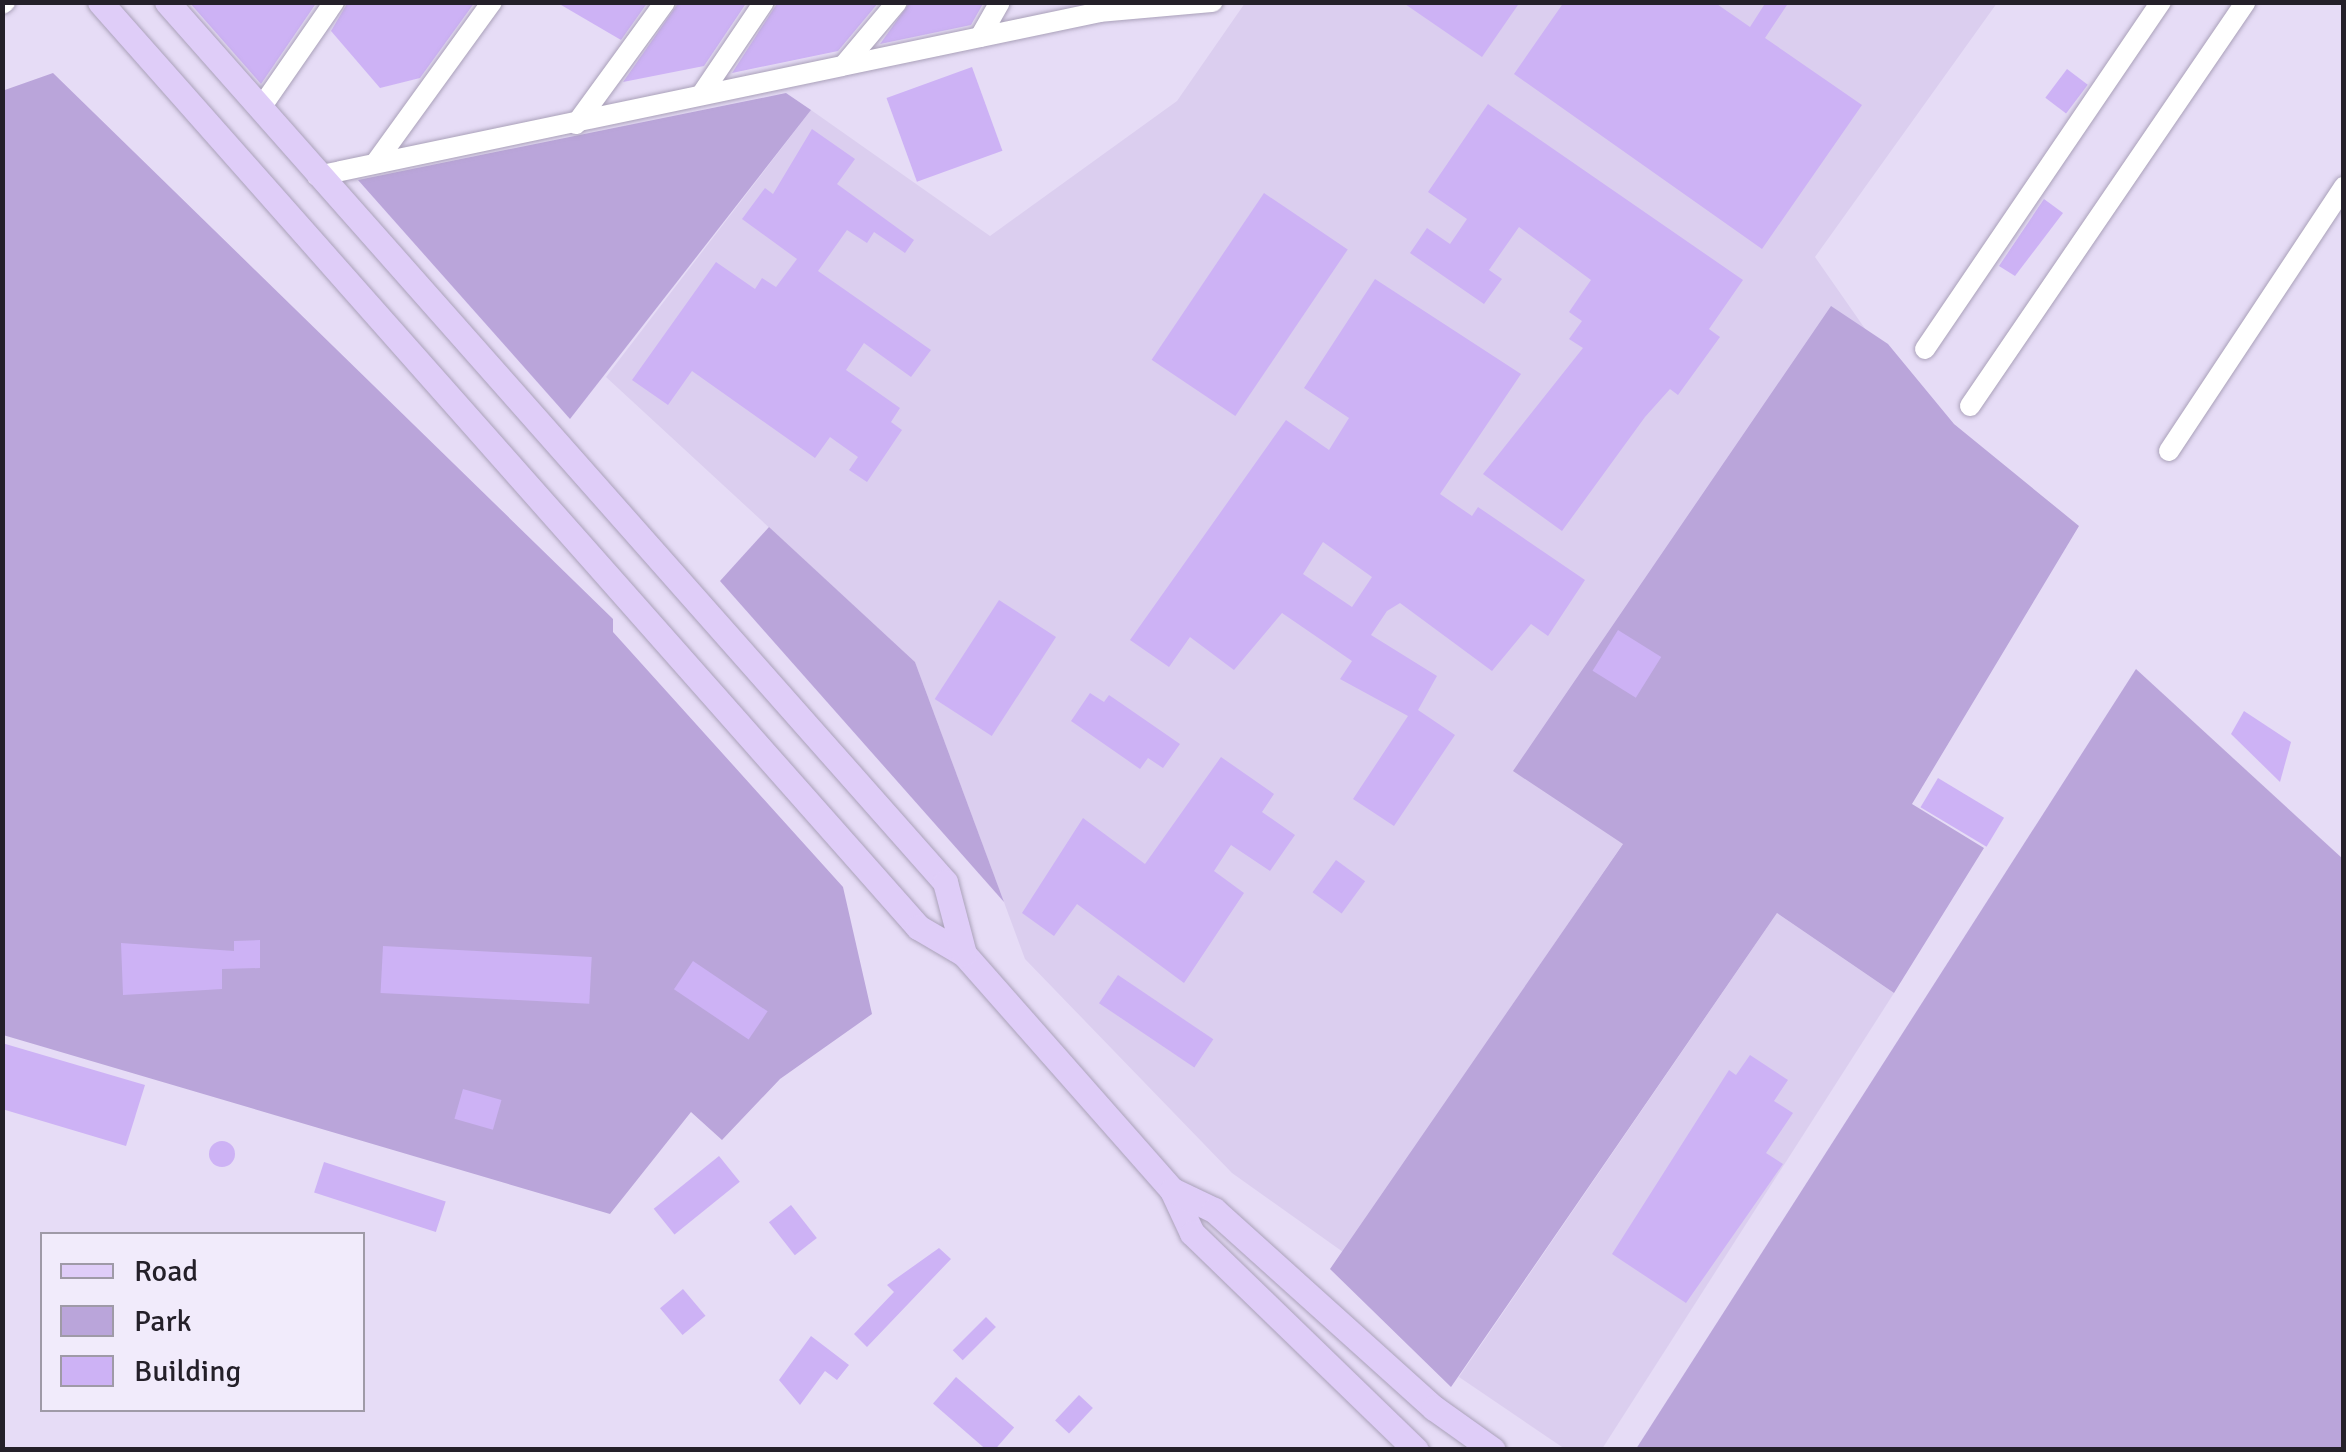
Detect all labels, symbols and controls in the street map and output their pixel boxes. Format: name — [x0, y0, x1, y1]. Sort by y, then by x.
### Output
legend — [40, 1232, 365, 1412]
text: Road — [134, 1253, 198, 1290]
text: Park — [134, 1303, 192, 1340]
text: Building — [134, 1353, 241, 1390]

